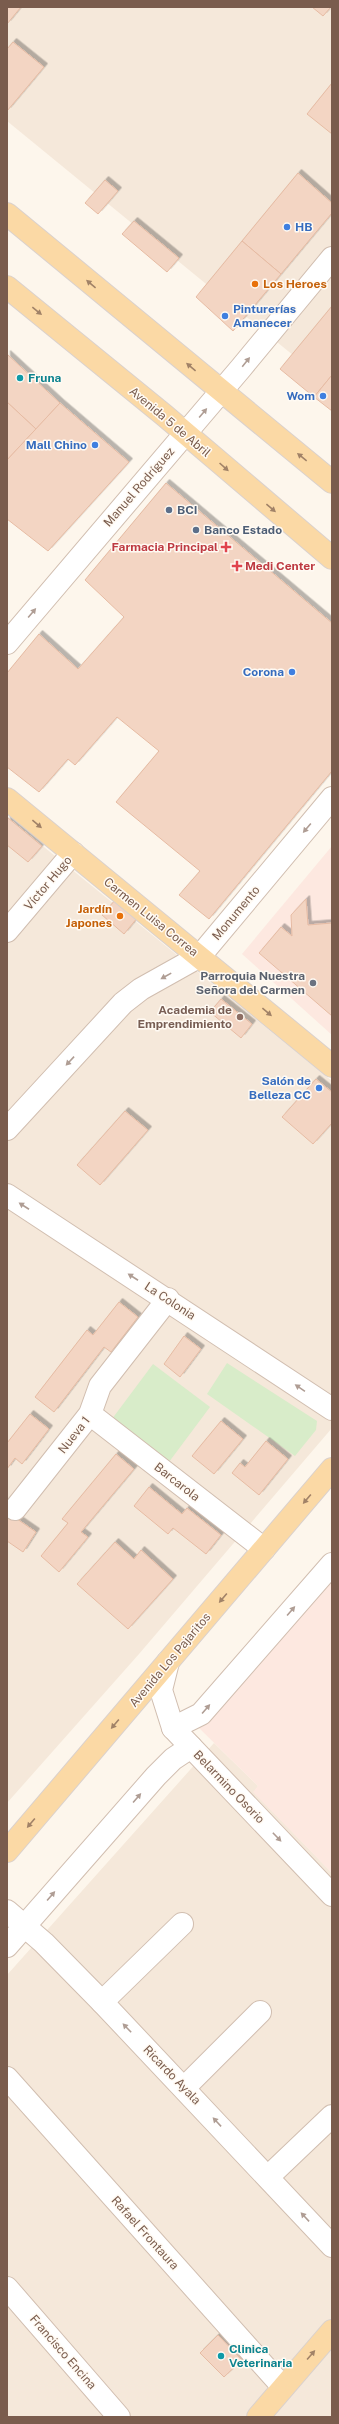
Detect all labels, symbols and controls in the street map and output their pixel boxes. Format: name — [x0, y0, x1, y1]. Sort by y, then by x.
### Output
place label: HB — [295, 220, 312, 234]
marker: HB — [282, 222, 292, 232]
place label: Los Heroes — [263, 277, 327, 291]
one-way arrow — [86, 279, 97, 288]
marker: Los Heroes — [250, 279, 260, 289]
place label: Pinturerías Amanecer — [233, 302, 296, 330]
one-way arrow — [32, 307, 43, 316]
marker: Pinturerías Amanecer — [220, 311, 230, 321]
one-way arrow — [242, 356, 251, 367]
one-way arrow — [186, 362, 197, 371]
place label: Fruna — [28, 371, 62, 385]
marker: Fruna — [15, 373, 25, 383]
street label: Avenida 5 de Abril — [127, 384, 214, 460]
place label: Wom — [286, 389, 315, 403]
marker: Wom — [318, 391, 328, 401]
one-way arrow — [199, 407, 208, 418]
place label: Mall Chino — [26, 438, 87, 452]
marker: Mall Chino — [90, 440, 100, 450]
street label: Manuel Rodríguez — [101, 444, 177, 530]
one-way arrow — [296, 453, 307, 462]
one-way arrow — [219, 463, 229, 472]
place label: BCI — [177, 503, 198, 517]
one-way arrow — [266, 503, 277, 512]
marker: BCI — [164, 505, 174, 515]
place label: Banco Estado — [204, 523, 282, 537]
marker: Banco Estado — [191, 525, 201, 535]
place label: Farmacia Principal — [111, 540, 218, 554]
marker: Farmacia Principal — [221, 542, 231, 552]
place label: Medi Center — [245, 559, 315, 573]
marker: Medi Center — [232, 561, 242, 571]
one-way arrow — [28, 607, 37, 618]
place label: Corona — [243, 665, 284, 679]
marker: Corona — [287, 667, 297, 677]
one-way arrow — [32, 819, 42, 828]
one-way arrow — [302, 823, 311, 834]
street label: Víctor Hugo — [21, 853, 75, 913]
street label: Carmen Luisa Correa — [101, 875, 201, 959]
street label: Monumento — [209, 883, 263, 943]
place label: Jardín Japones — [66, 902, 112, 930]
marker: Jardín Japones — [115, 911, 125, 921]
place label: Parroquia Nuestra Señora del Carmen — [196, 969, 305, 997]
one-way arrow — [160, 972, 172, 979]
marker: Parroquia Nuestra Señora del Carmen — [308, 978, 318, 988]
place label: Academia de Emprendimiento — [137, 1003, 232, 1031]
one-way arrow — [262, 1008, 273, 1017]
marker: Academia de Emprendimiento — [235, 1012, 245, 1022]
one-way arrow — [65, 1056, 74, 1066]
place label: Salón de Belleza CC — [249, 1074, 311, 1102]
marker: Salón de Belleza CC — [314, 1083, 324, 1093]
one-way arrow — [19, 1202, 29, 1210]
one-way arrow — [128, 1273, 138, 1281]
street label: La Colonia — [142, 1279, 198, 1323]
one-way arrow — [294, 1384, 305, 1391]
street label: Nueva 1 — [55, 1414, 93, 1456]
street label: Barcarola — [151, 1460, 203, 1504]
one-way arrow — [302, 1493, 311, 1504]
one-way arrow — [218, 1592, 227, 1603]
one-way arrow — [287, 1605, 296, 1616]
street label: Avenida Los Pajaritos — [127, 1610, 213, 1710]
one-way arrow — [201, 1704, 210, 1713]
one-way arrow — [111, 1719, 120, 1729]
street label: Belarmino Osorio — [191, 1748, 267, 1826]
one-way arrow — [132, 1793, 141, 1803]
one-way arrow — [27, 1818, 36, 1828]
one-way arrow — [272, 1832, 282, 1842]
one-way arrow — [46, 1890, 55, 1901]
one-way arrow — [122, 2023, 132, 2033]
street label: Ricardo Ayala — [140, 2043, 204, 2107]
one-way arrow — [212, 2117, 221, 2127]
street label: Rafael Frontaura — [108, 2193, 182, 2273]
one-way arrow — [301, 2212, 310, 2222]
street label: Francisco Encina — [27, 2312, 99, 2392]
place label: Clinica Veterinaria — [229, 2342, 292, 2370]
one-way arrow — [306, 2350, 315, 2361]
marker: Clinica Veterinaria — [216, 2351, 226, 2361]

